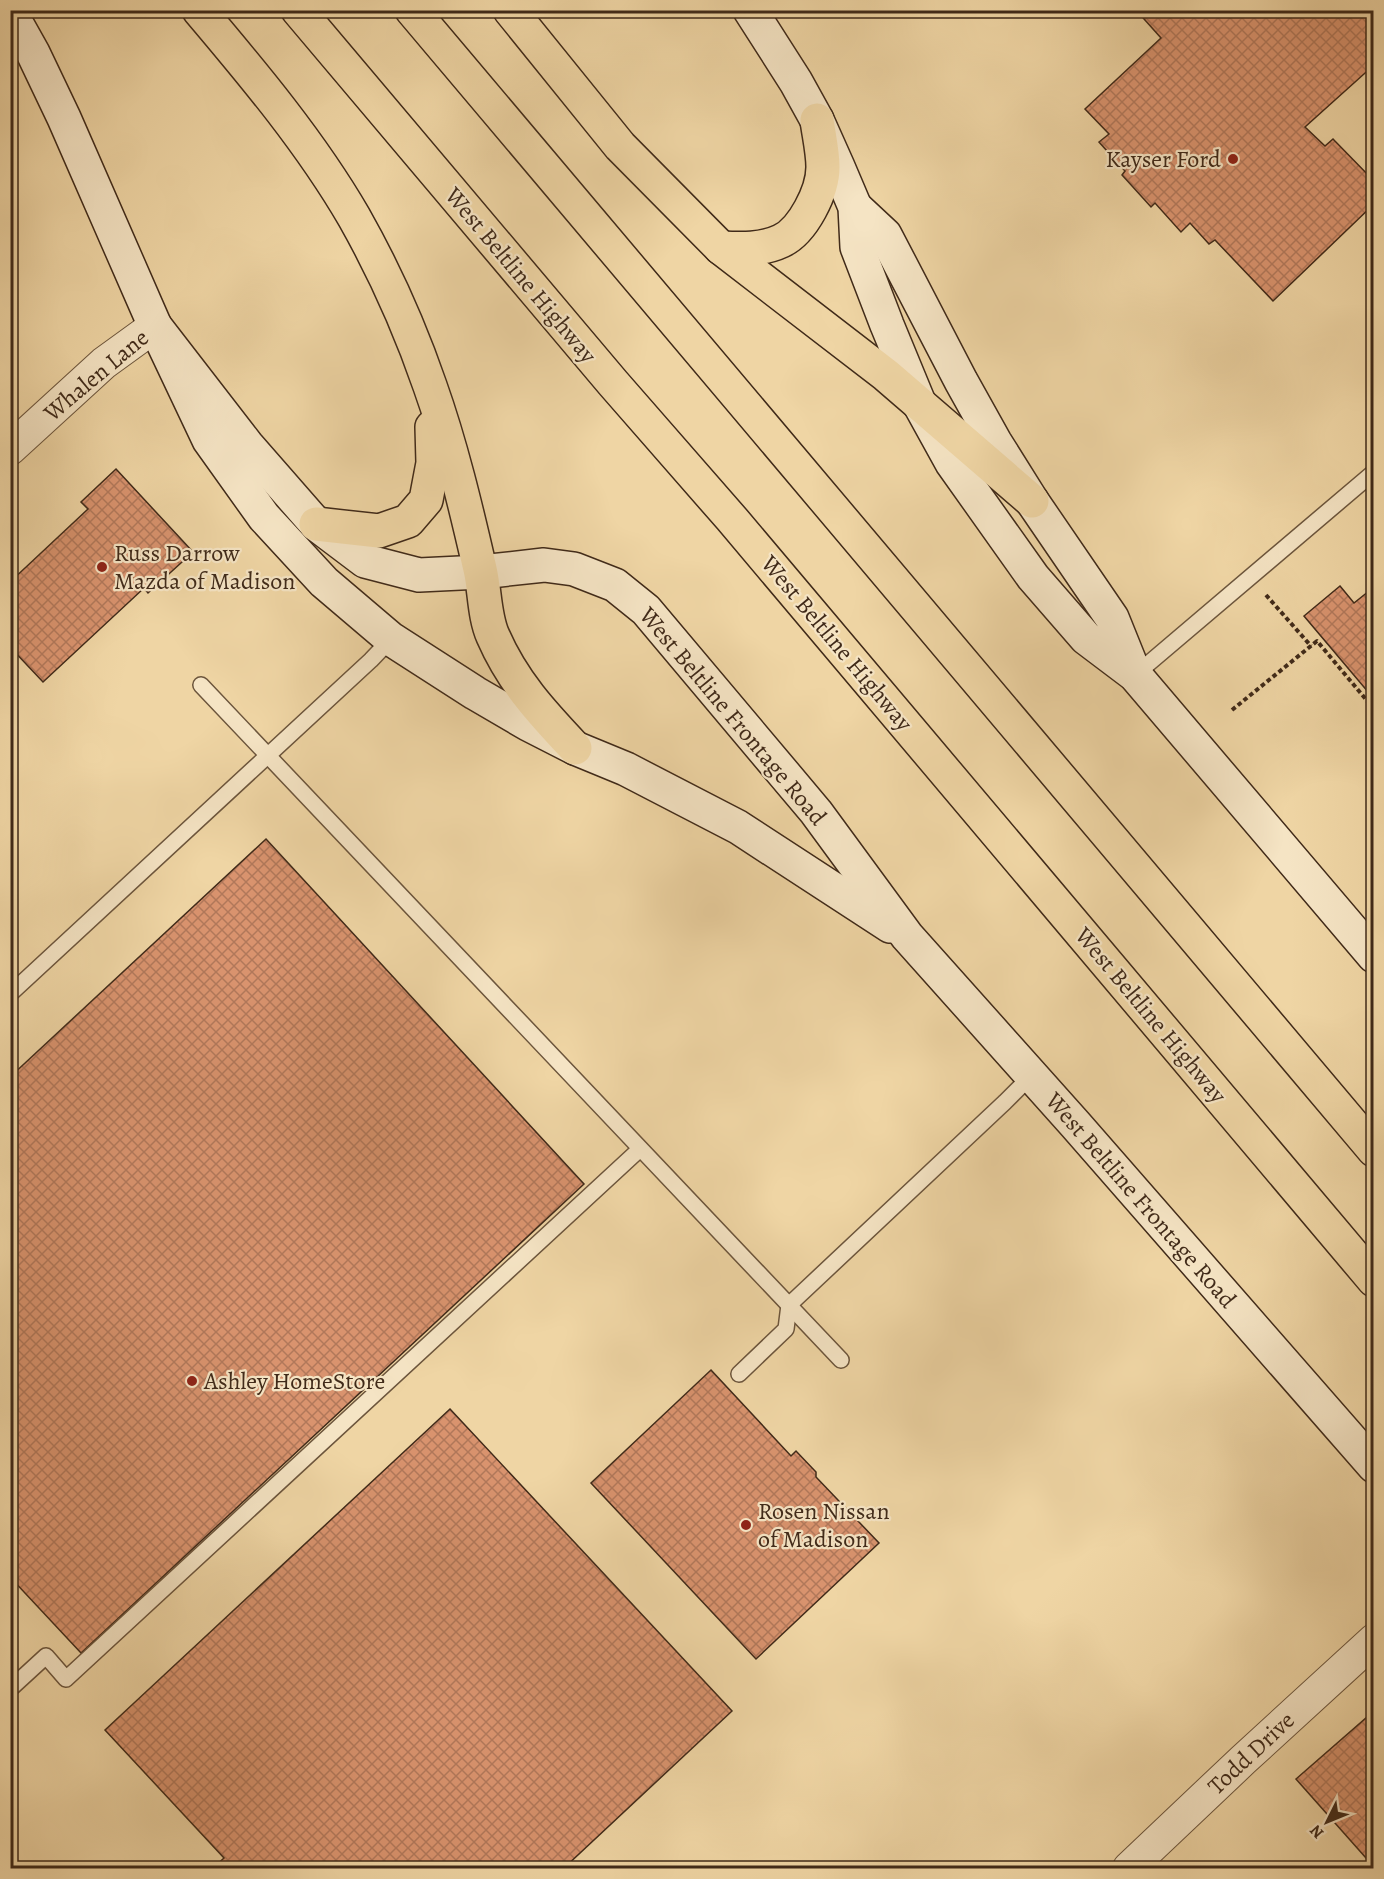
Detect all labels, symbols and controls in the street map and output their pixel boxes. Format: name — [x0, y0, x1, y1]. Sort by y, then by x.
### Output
place label: Kayser Ford — [1105, 143, 1221, 175]
marker: Kayser Ford — [1226, 152, 1240, 166]
street label: West Beltline Highway — [437, 179, 604, 370]
street label: Whalen Lane — [36, 322, 155, 429]
place label: Russ Darrow Mazda of Madison — [114, 537, 295, 597]
street label: West Beltline Highway — [753, 547, 920, 738]
marker: Russ Darrow Mazda of Madison — [95, 560, 109, 574]
street label: West Beltline Frontage Road — [631, 599, 834, 832]
street label: West Beltline Highway — [1067, 919, 1234, 1110]
street label: West Beltline Frontage Road — [1038, 1085, 1244, 1315]
place label: Ashley HomeStore — [203, 1365, 385, 1397]
marker: Ashley HomeStore — [185, 1374, 199, 1388]
place label: Rosen Nissan of Madison — [758, 1495, 890, 1555]
marker: Rosen Nissan of Madison — [739, 1518, 753, 1532]
street label: Todd Drive — [1201, 1704, 1301, 1802]
north arrow — [1297, 1792, 1357, 1852]
text: N — [1305, 1820, 1329, 1843]

